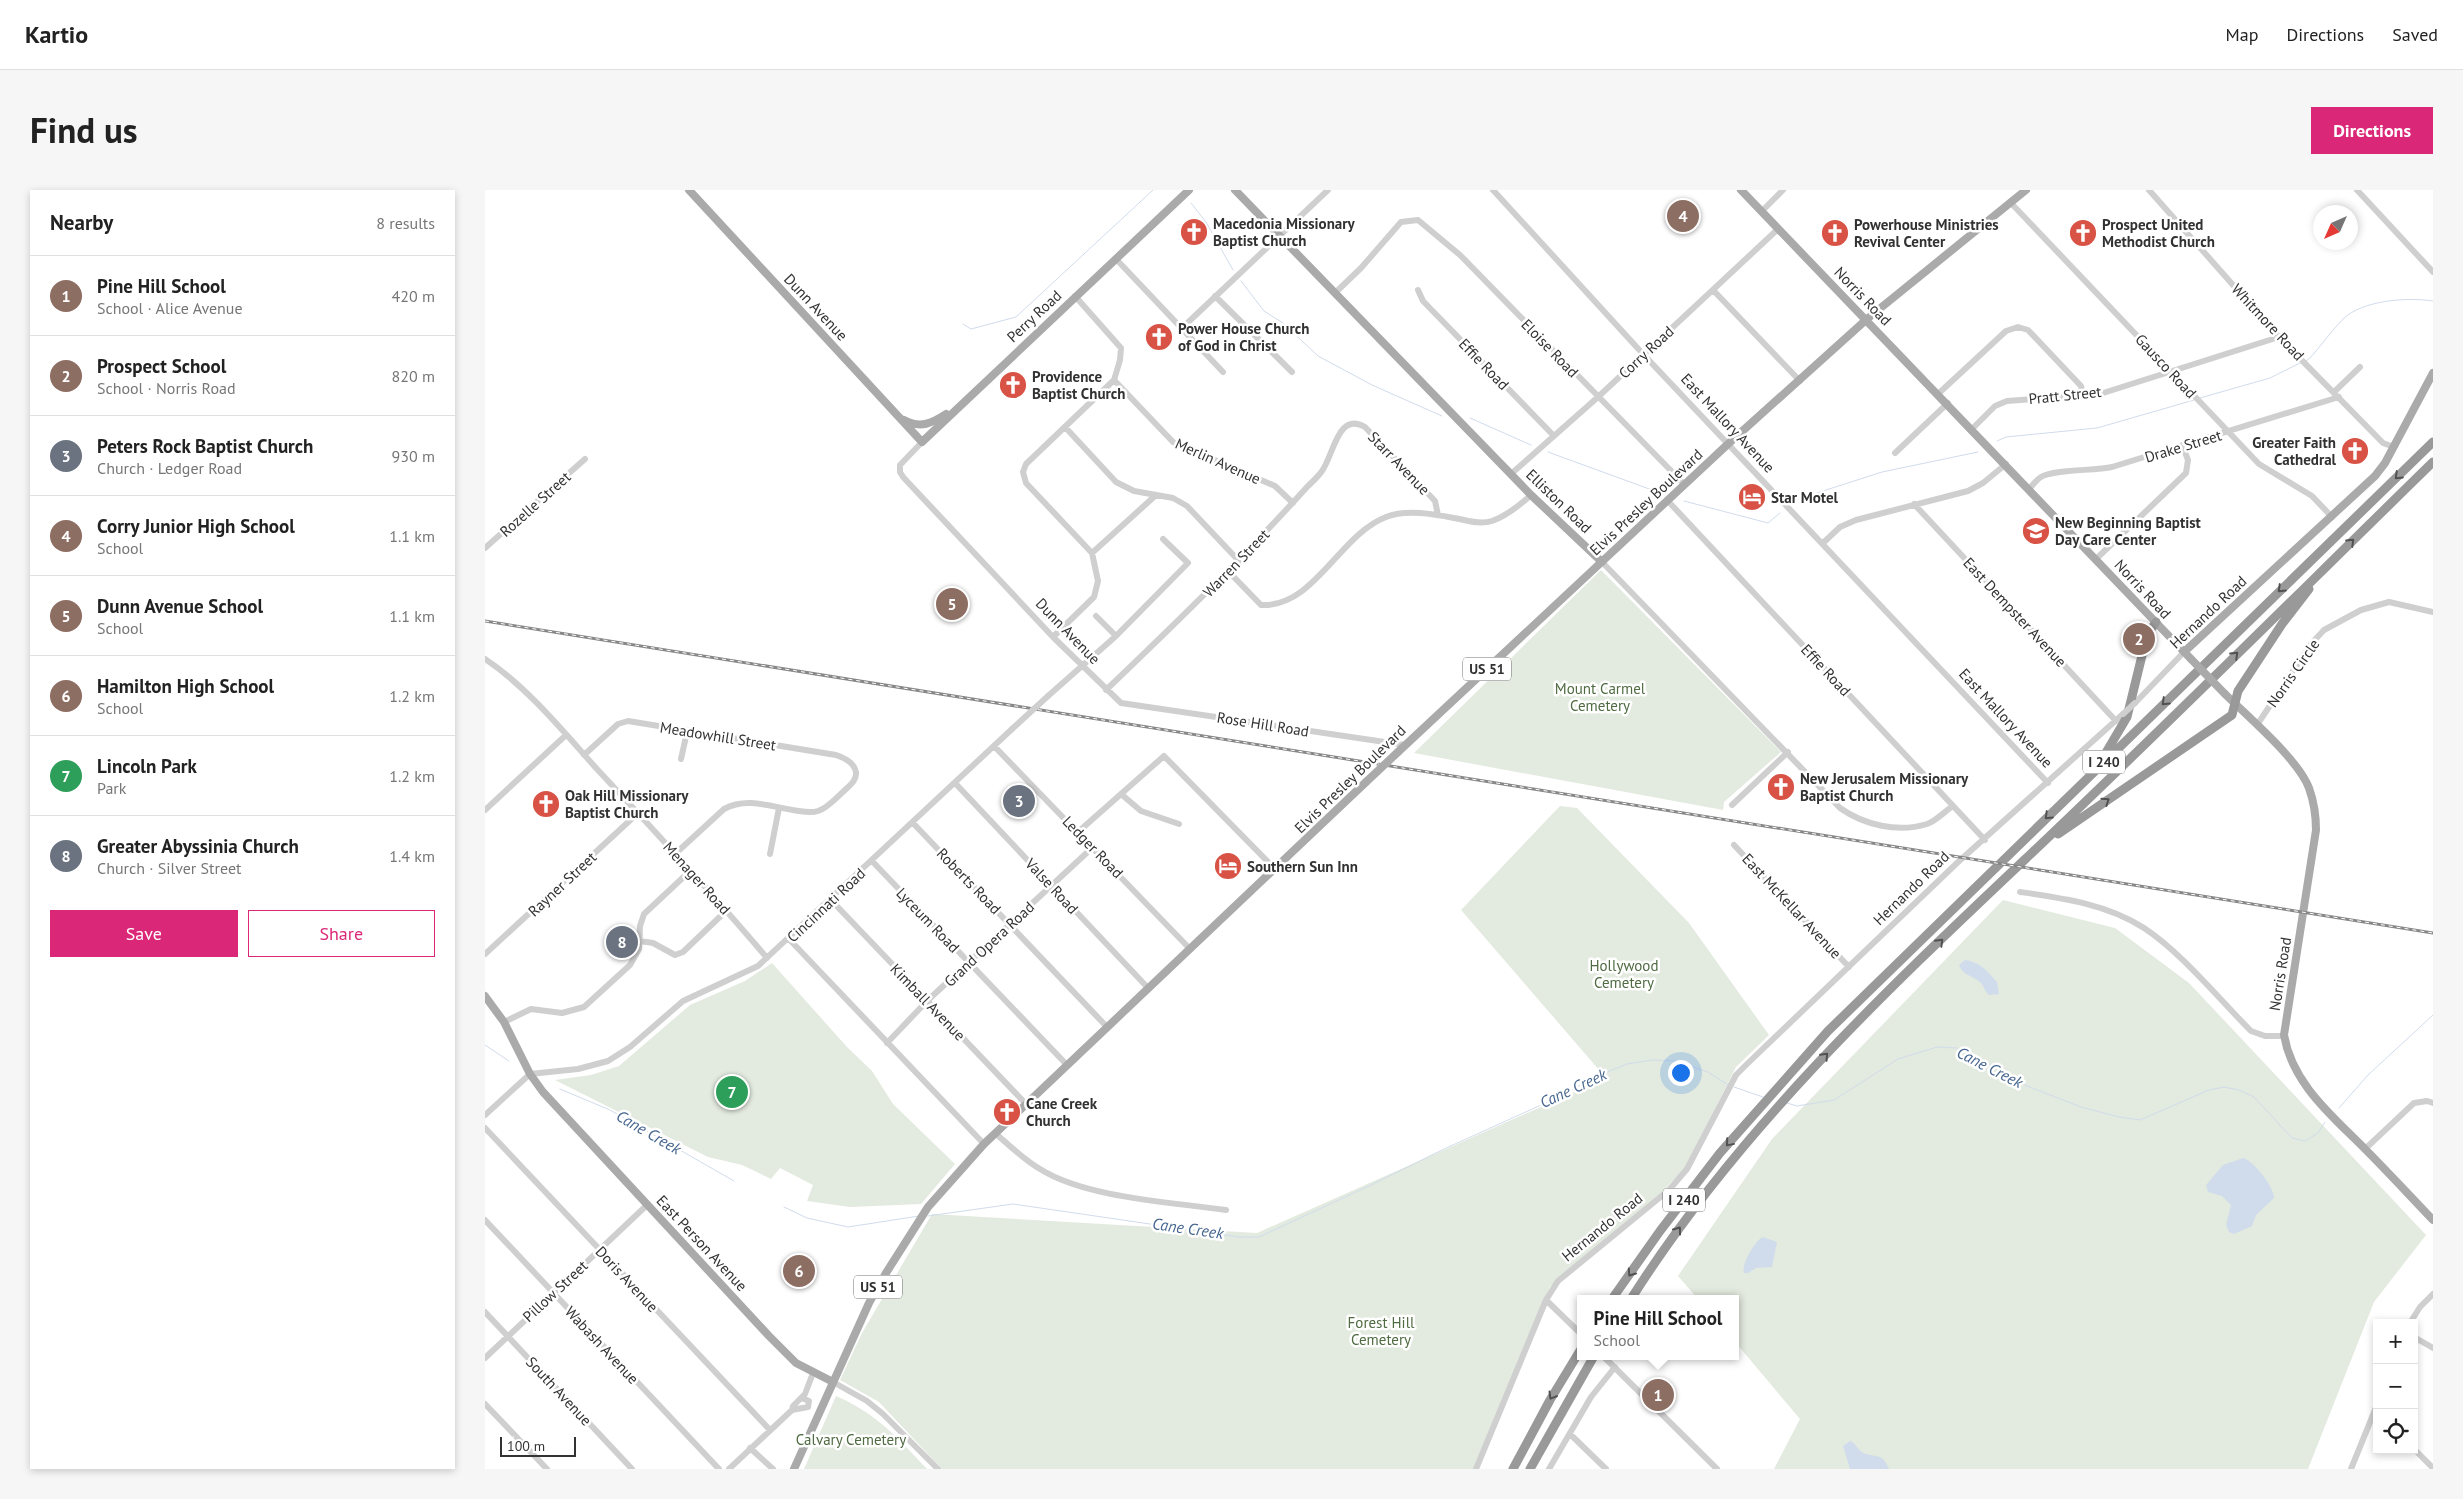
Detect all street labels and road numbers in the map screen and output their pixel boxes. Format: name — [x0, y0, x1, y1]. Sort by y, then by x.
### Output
street label: Norris Road — [1830, 263, 1896, 329]
street label: Dunn Avenue — [780, 270, 852, 344]
street label: Whitmore Road — [2227, 280, 2309, 364]
street label: Perry Road — [1003, 286, 1065, 346]
street label: Eloise Road — [1517, 315, 1583, 381]
street label: Corry Road — [1614, 322, 1678, 382]
street label: Gausco Road — [2131, 330, 2201, 402]
street label: Effie Road — [1455, 334, 1513, 394]
street label: East Mallory Avenue — [1677, 369, 1779, 477]
street label: Pratt Street — [2028, 382, 2102, 408]
street label: Drake Street — [2142, 425, 2224, 467]
street label: Starr Avenue — [1364, 427, 1434, 499]
street label: Merlin Avenue — [1172, 434, 1264, 488]
street label: Elvis Presley Boulevard — [1586, 445, 1706, 559]
street label: Elliston Road — [1522, 465, 1596, 537]
street label: Rozelle Street — [496, 467, 574, 541]
street label: Warren Street — [1199, 525, 1273, 601]
street label: East Dempster Avenue — [1959, 553, 2071, 671]
street label: Norris Road — [2111, 555, 2175, 623]
street label: Hernando Road — [2165, 571, 2251, 653]
street label: Dunn Avenue — [1032, 594, 1104, 668]
street label: Norris Circle — [2263, 635, 2323, 711]
street label: Effie Road — [1797, 640, 1855, 700]
road number: US 51 — [1463, 658, 1511, 680]
street label: East Mallory Avenue — [1955, 664, 2057, 772]
street label: Rose Hill Road — [1216, 707, 1310, 741]
street label: Meadowhill Street — [659, 717, 777, 755]
street label: Elvis Presley Boulevard — [1290, 721, 1410, 837]
road number: I 240 — [2083, 750, 2125, 774]
street label: Ledger Road — [1059, 812, 1127, 882]
street label: Menager Road — [659, 838, 735, 918]
street label: Roberts Road — [933, 844, 1005, 918]
street label: Hernando Road — [1869, 847, 1953, 929]
street label: Rayner Street — [524, 848, 600, 920]
street label: East McKellar Avenue — [1738, 849, 1846, 963]
street label: Valse Road — [1021, 853, 1083, 918]
street label: Cincinnati Road — [783, 864, 869, 946]
street label: Lyceum Road — [892, 883, 964, 957]
street label: Grand Opera Road — [940, 897, 1038, 991]
street label: Norris Road — [2265, 936, 2295, 1012]
street label: Kimball Avenue — [886, 959, 970, 1045]
road number: I 240 — [1663, 1188, 1705, 1212]
street label: Hernando Road — [1558, 1189, 1646, 1265]
street label: East Person Avenue — [653, 1191, 751, 1295]
street label: Doris Avenue — [592, 1242, 662, 1316]
street label: Pillow Street — [519, 1256, 591, 1326]
road number: US 51 — [854, 1276, 902, 1298]
street label: Wabash Avenue — [561, 1302, 643, 1388]
street label: South Avenue — [522, 1352, 596, 1430]

